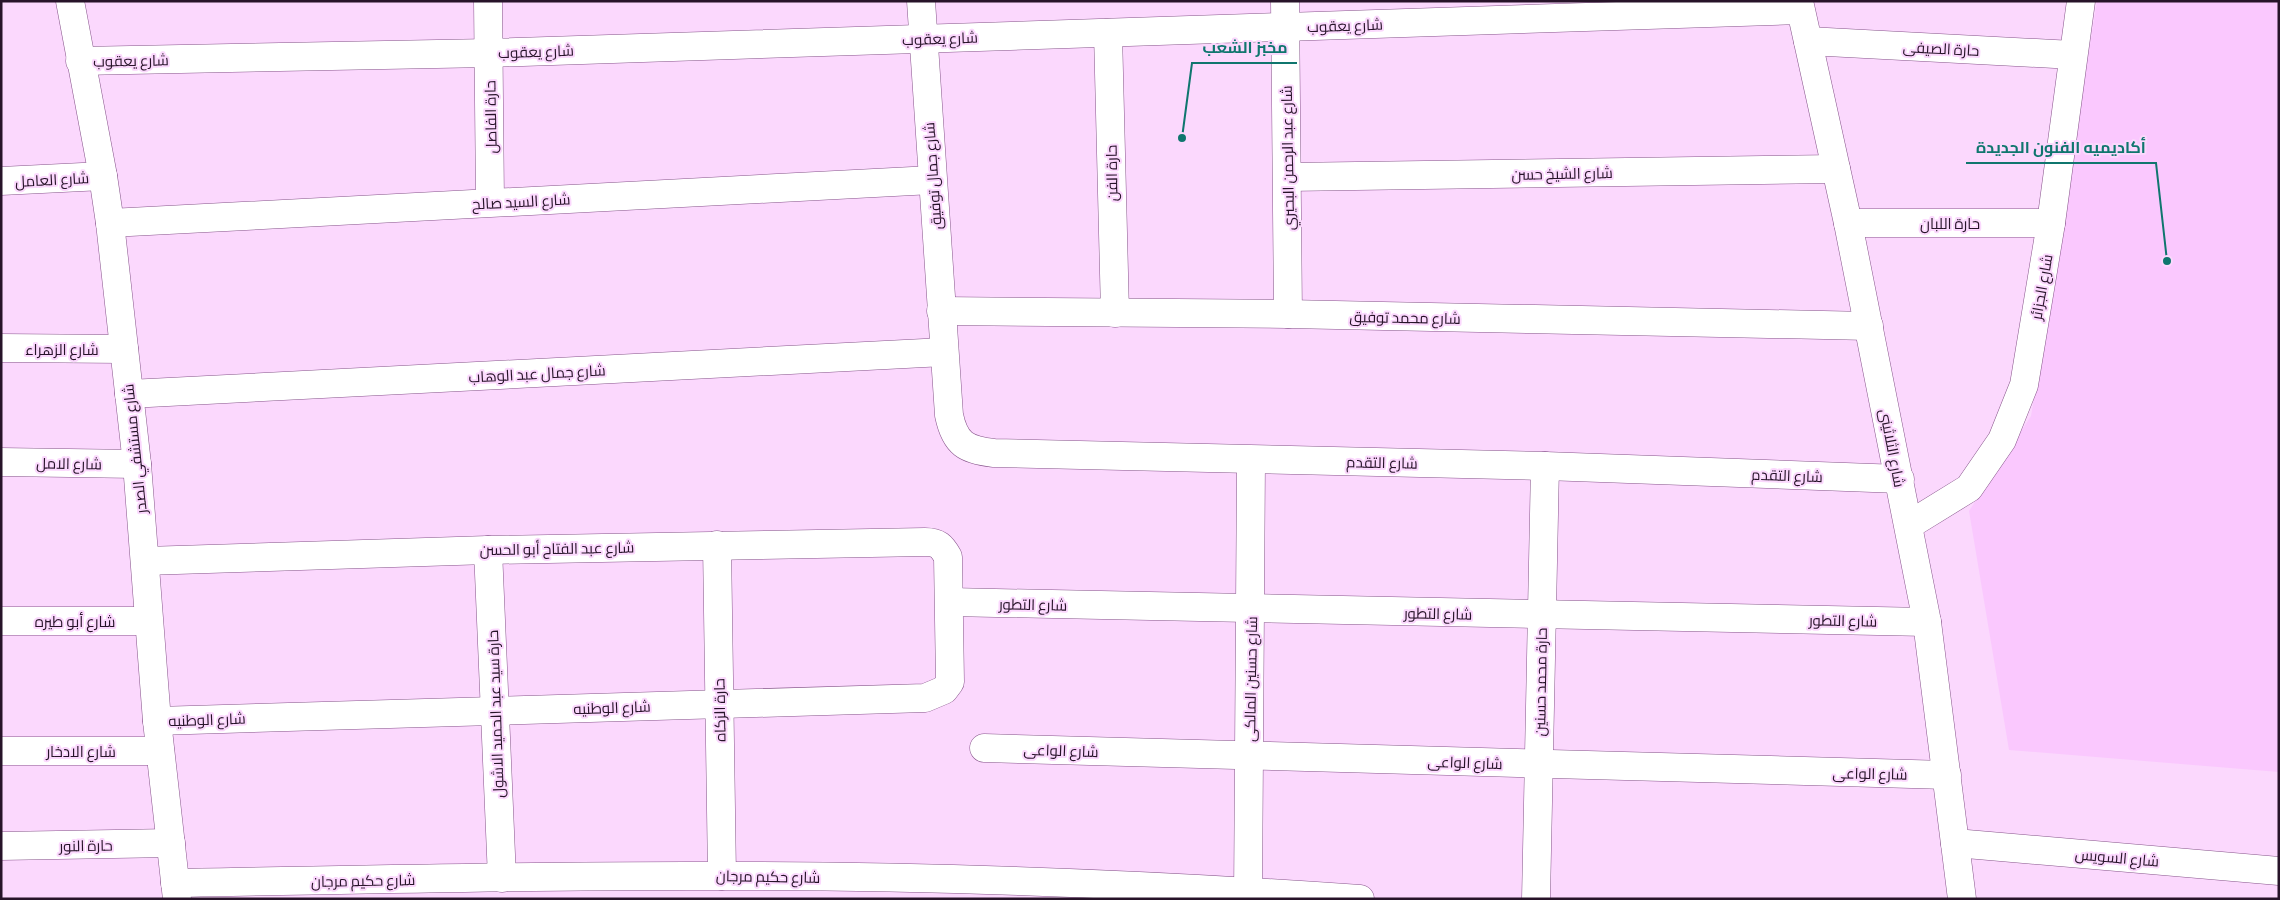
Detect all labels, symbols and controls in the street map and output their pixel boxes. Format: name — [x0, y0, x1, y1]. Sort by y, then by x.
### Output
street label: شارع يعقوب — [1307, 15, 1383, 38]
street label: شارع يعقوب — [902, 28, 978, 51]
callout: مخبز الشعب — [1192, 32, 1297, 63]
text: مخبز الشعب — [1202, 37, 1288, 57]
street label: حارة الصيفى — [1902, 37, 1980, 61]
street label: شارع يعقوب — [498, 41, 574, 64]
street label: شارع يعقوب — [93, 50, 169, 73]
street label: حارة الفاصل — [480, 80, 502, 154]
street label: شارع عبد الرحمن البحيري — [1277, 85, 1301, 231]
street label: شارع جمال توفيق — [919, 122, 948, 230]
callout: أكاديميه الفنون الجديدة — [1966, 132, 2156, 163]
text: أكاديميه الفنون الجديدة — [1976, 137, 2146, 157]
street label: حارة الفن — [1102, 144, 1122, 201]
street label: شارع الشيخ حسن — [1511, 163, 1613, 186]
street label: شارع العامل — [14, 168, 90, 193]
street label: شارع السيد صالح — [471, 189, 571, 216]
street label: حارة اللبان — [1920, 214, 1980, 234]
street label: شارع الجزائر — [2026, 253, 2059, 323]
street label: شارع محمد توفيق — [1349, 307, 1461, 330]
street label: شارع الزهراء — [25, 340, 99, 361]
street label: شارع جمال عبد الوهاب — [468, 360, 606, 389]
street label: شارع مستشفي الصدر — [118, 383, 154, 516]
street label: شارع الثلاثينى — [1874, 407, 1909, 489]
street label: شارع التقدم — [1346, 452, 1418, 475]
street label: شارع الامل — [36, 453, 102, 476]
street label: شارع التقدم — [1751, 465, 1823, 488]
street label: شارع عبد الفتاح أبو الحسن — [480, 538, 635, 561]
street label: شارع التطور — [998, 594, 1067, 617]
street label: شارع التطور — [1403, 603, 1472, 626]
street label: شارع التطور — [1808, 610, 1877, 633]
street label: شارع أبو طيره — [35, 612, 115, 633]
street label: شارع حسنين المالكى — [1240, 616, 1263, 742]
street label: حارة محمد حسنين — [1530, 627, 1552, 737]
street label: حارة سيد عبد الحميد الاشول — [483, 630, 508, 798]
street label: حارة الزكاه — [709, 678, 730, 742]
street label: شارع الوطنيه — [573, 697, 651, 720]
street label: شارع الوطنيه — [168, 709, 246, 732]
street label: شارع الواعى — [1023, 740, 1099, 763]
street label: شارع الادخار — [45, 742, 116, 763]
street label: شارع الواعى — [1427, 752, 1503, 775]
street label: شارع الواعى — [1832, 763, 1908, 786]
street label: حارة النور — [58, 836, 113, 855]
street label: شارع السويس — [2074, 844, 2160, 873]
street label: شارع حكيم مرجان — [716, 866, 820, 889]
street label: شارع حكيم مرجان — [311, 870, 415, 893]

